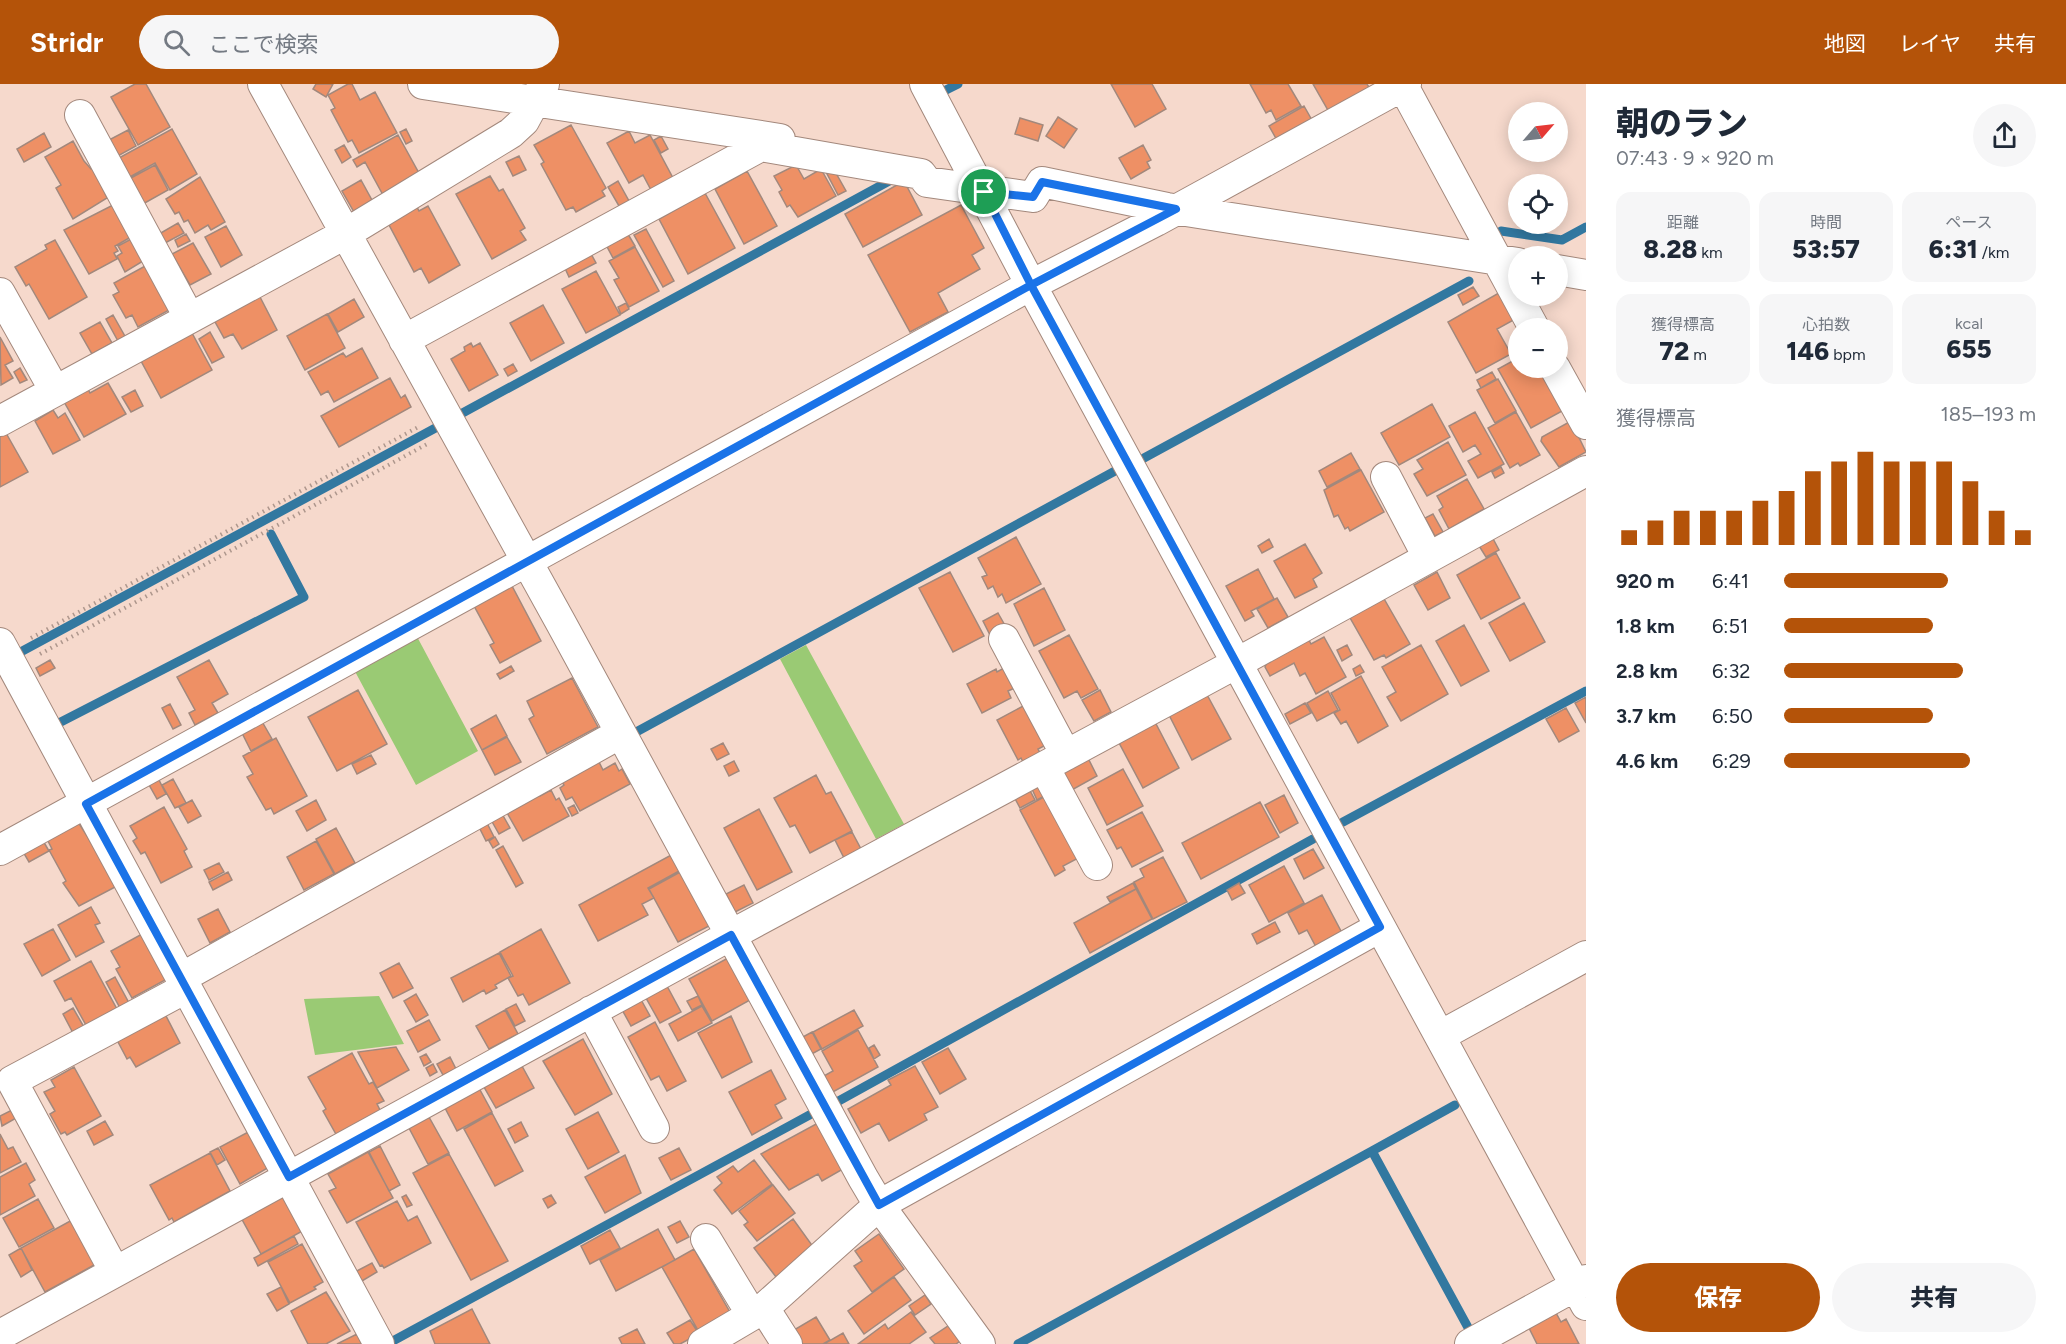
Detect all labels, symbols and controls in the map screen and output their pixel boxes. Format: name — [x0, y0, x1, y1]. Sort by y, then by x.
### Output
search box — [139, 15, 559, 69]
text: Stridr — [30, 25, 103, 59]
icon: search — [160, 26, 193, 59]
text: ここで検索 — [208, 31, 319, 58]
text: 地図 — [1824, 31, 1866, 56]
text: レイヤ — [1899, 31, 1961, 56]
text: 共有 — [1994, 31, 2036, 56]
north arrow — [1508, 102, 1568, 162]
map controls — [1508, 102, 1568, 378]
text: 朝のラン — [1616, 104, 1748, 143]
button: share — [1973, 104, 2036, 167]
text: 07:43 · 9 × 920 m — [1616, 146, 1774, 170]
pin — [958, 166, 1009, 217]
button: locate — [1508, 174, 1568, 234]
icon: arrive — [967, 175, 1000, 208]
text: 距離 — [1667, 213, 1699, 232]
text: 時間 — [1810, 213, 1842, 232]
text: ペース — [1945, 213, 1993, 232]
text: 8.28 — [1643, 233, 1697, 265]
text: 53:57 — [1792, 233, 1860, 265]
text: 6:31 — [1929, 233, 1978, 265]
text: km — [1697, 243, 1723, 262]
text: /km — [1978, 243, 2009, 262]
button: + — [1508, 246, 1568, 306]
text: kcal — [1955, 314, 1983, 333]
text: 獲得標高 — [1651, 315, 1715, 334]
text: 心拍数 — [1802, 315, 1850, 334]
button: − — [1508, 318, 1568, 378]
text: 655 — [1946, 333, 1992, 365]
text: 72 — [1659, 335, 1689, 367]
text: 146 — [1786, 335, 1829, 367]
text: m — [1689, 345, 1707, 364]
text: bpm — [1829, 345, 1866, 364]
text: 185–193 m — [1941, 402, 2036, 426]
text: 獲得標高 — [1616, 406, 1696, 430]
text: 920 m — [1616, 569, 1674, 593]
text: 6:41 — [1712, 569, 1749, 593]
text: 1.8 km — [1616, 614, 1675, 638]
text: 6:51 — [1712, 614, 1748, 638]
text: 2.8 km — [1616, 659, 1678, 683]
text: 6:32 — [1712, 659, 1750, 683]
text: 3.7 km — [1616, 704, 1676, 728]
text: 6:50 — [1712, 704, 1753, 728]
text: 4.6 km — [1616, 749, 1678, 773]
text: 6:29 — [1712, 749, 1751, 773]
button: 保存 — [1616, 1263, 1820, 1332]
button: 共有 — [1832, 1263, 2036, 1332]

